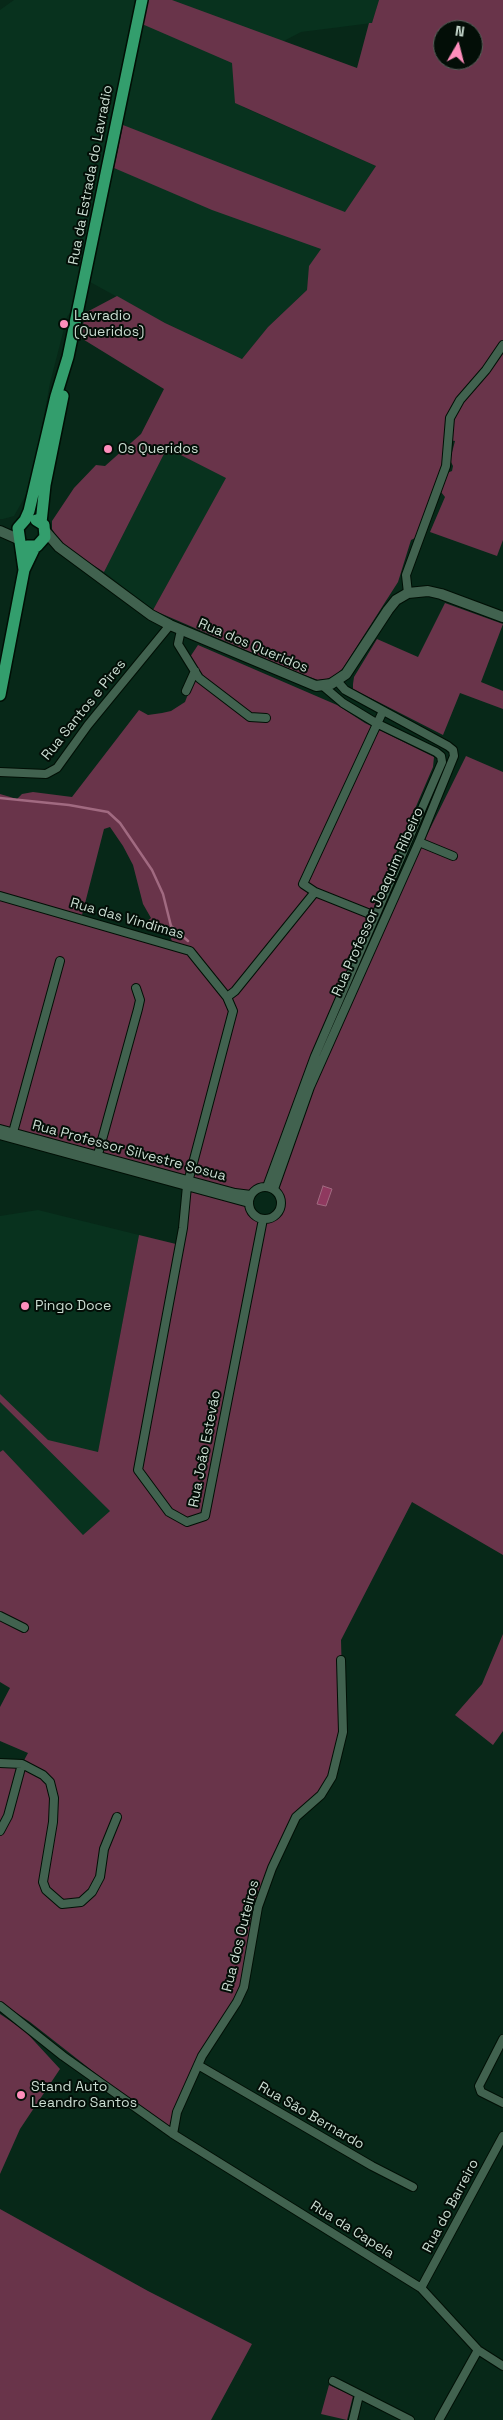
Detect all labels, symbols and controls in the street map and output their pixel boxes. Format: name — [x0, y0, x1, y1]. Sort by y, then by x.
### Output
north arrow — [433, 20, 483, 70]
text: N — [454, 22, 466, 41]
street label: Rua da Estrada do Lavradio — [65, 84, 117, 266]
place label: Lavradio (Queridos) — [74, 308, 144, 341]
marker: Lavradio (Queridos) — [58, 318, 70, 330]
place label: Os Queridos — [118, 441, 198, 457]
marker: Os Queridos — [102, 443, 114, 455]
street label: Rua dos Queridos — [196, 615, 310, 677]
street label: Rua Santos e Pires — [38, 656, 130, 764]
street label: Rua Professor Joaquim Ribeiro — [329, 805, 427, 999]
street label: Rua das Vindimas — [68, 895, 186, 943]
street label: Rua Professor Silvestre Sosua — [30, 1117, 228, 1185]
place label: Pingo Doce — [35, 1298, 111, 1314]
marker: Pingo Doce — [19, 1300, 31, 1312]
street label: Rua João Estevão — [185, 1389, 225, 1509]
street label: Rua dos Outeiros — [219, 1878, 263, 1994]
place label: Stand Auto Leandro Santos — [31, 2079, 137, 2112]
street label: Rua São Bernardo — [255, 2079, 367, 2153]
marker: Stand Auto Leandro Santos — [15, 2089, 27, 2101]
street label: Rua do Barreiro — [419, 2156, 483, 2256]
street label: Rua da Capela — [307, 2198, 397, 2262]

